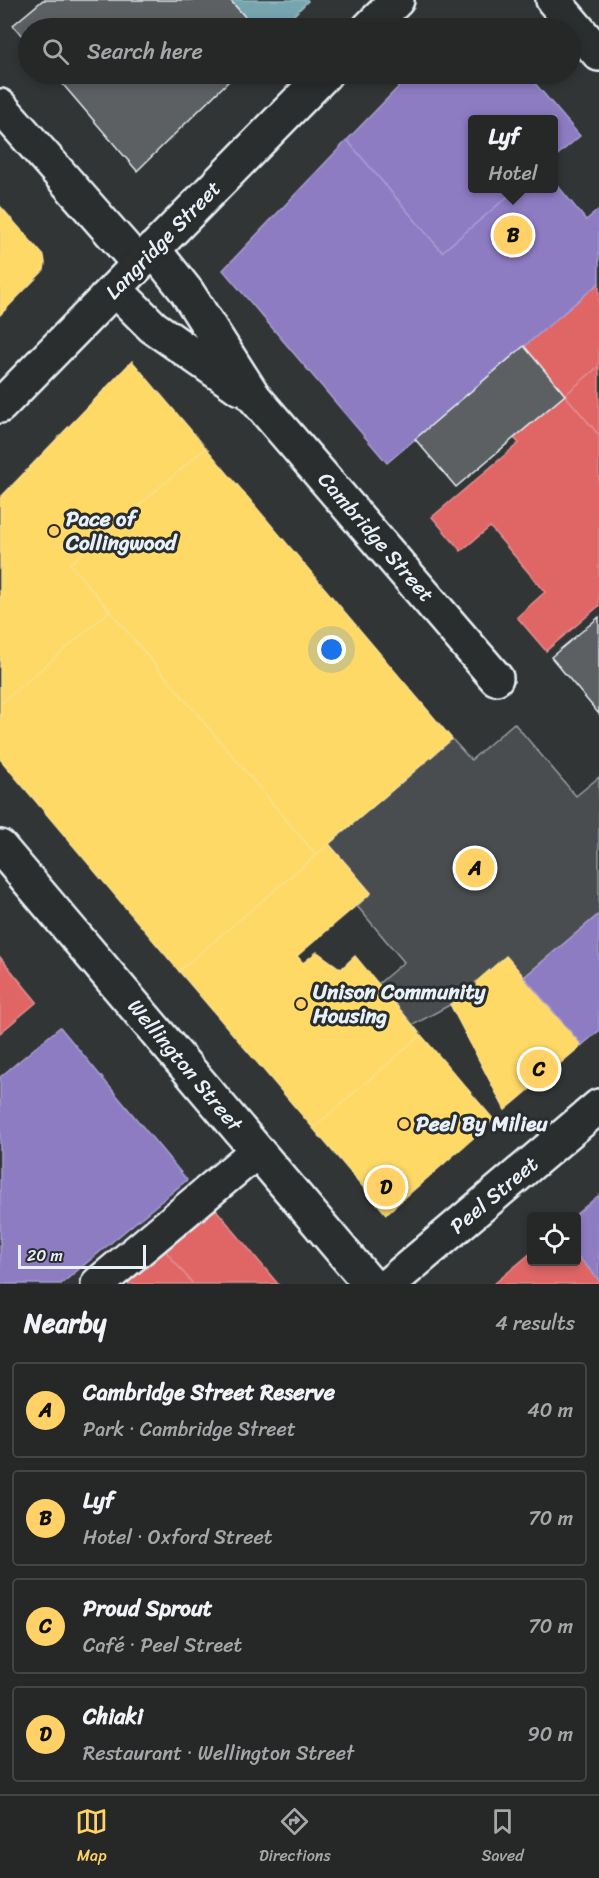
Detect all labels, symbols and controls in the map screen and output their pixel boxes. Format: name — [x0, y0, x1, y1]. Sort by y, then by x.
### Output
search box — [18, 18, 581, 84]
text: Search here — [87, 32, 203, 71]
icon: search — [39, 35, 72, 68]
popup — [468, 115, 558, 193]
text: Lyf — [488, 117, 520, 156]
text: Hotel — [488, 156, 538, 191]
street label: Langridge Street — [96, 171, 230, 309]
pin: B — [494, 212, 532, 258]
street label: Cambridge Street — [308, 463, 444, 611]
place label: Pace of Collingwood — [65, 500, 178, 562]
marker: Pace of Collingwood — [47, 524, 61, 538]
your location — [317, 635, 346, 664]
pin: A — [456, 846, 494, 890]
place label: Unison Community Housing — [312, 973, 487, 1035]
street label: Wellington Street — [118, 990, 253, 1141]
marker: Unison Community Housing — [294, 997, 308, 1011]
pin: C — [520, 1046, 558, 1092]
place label: Peel By Milieu — [416, 1105, 548, 1143]
marker: Peel By Milieu — [397, 1117, 411, 1131]
street label: Peel Street — [441, 1146, 547, 1244]
pin: D — [366, 1164, 406, 1210]
map controls — [527, 1212, 581, 1266]
button: locate — [527, 1212, 581, 1266]
text: 20 m — [27, 1241, 63, 1270]
scale bar — [18, 1242, 146, 1270]
text: Nearby — [24, 1300, 106, 1346]
text: 4 results — [495, 1306, 575, 1341]
text: Cambridge Street Reserve — [83, 1373, 335, 1412]
text: A — [39, 1393, 52, 1428]
text: 40 m — [527, 1393, 573, 1428]
text: Park · Cambridge Street — [83, 1412, 296, 1447]
text: Lyf — [83, 1481, 114, 1520]
text: B — [39, 1501, 52, 1536]
text: 70 m — [528, 1501, 573, 1536]
text: Hotel · Oxford Street — [83, 1520, 273, 1555]
text: Proud Sprout — [83, 1589, 212, 1628]
text: C — [39, 1609, 52, 1644]
text: 70 m — [528, 1609, 573, 1644]
text: Café · Peel Street — [83, 1628, 242, 1663]
text: Chiaki — [83, 1697, 143, 1736]
text: D — [40, 1717, 51, 1752]
text: 90 m — [528, 1717, 573, 1752]
text: Restaurant · Wellington Street — [83, 1736, 354, 1771]
tab: Map — [75, 1805, 108, 1870]
tab: Directions — [259, 1805, 331, 1870]
tab: Saved — [481, 1805, 524, 1870]

